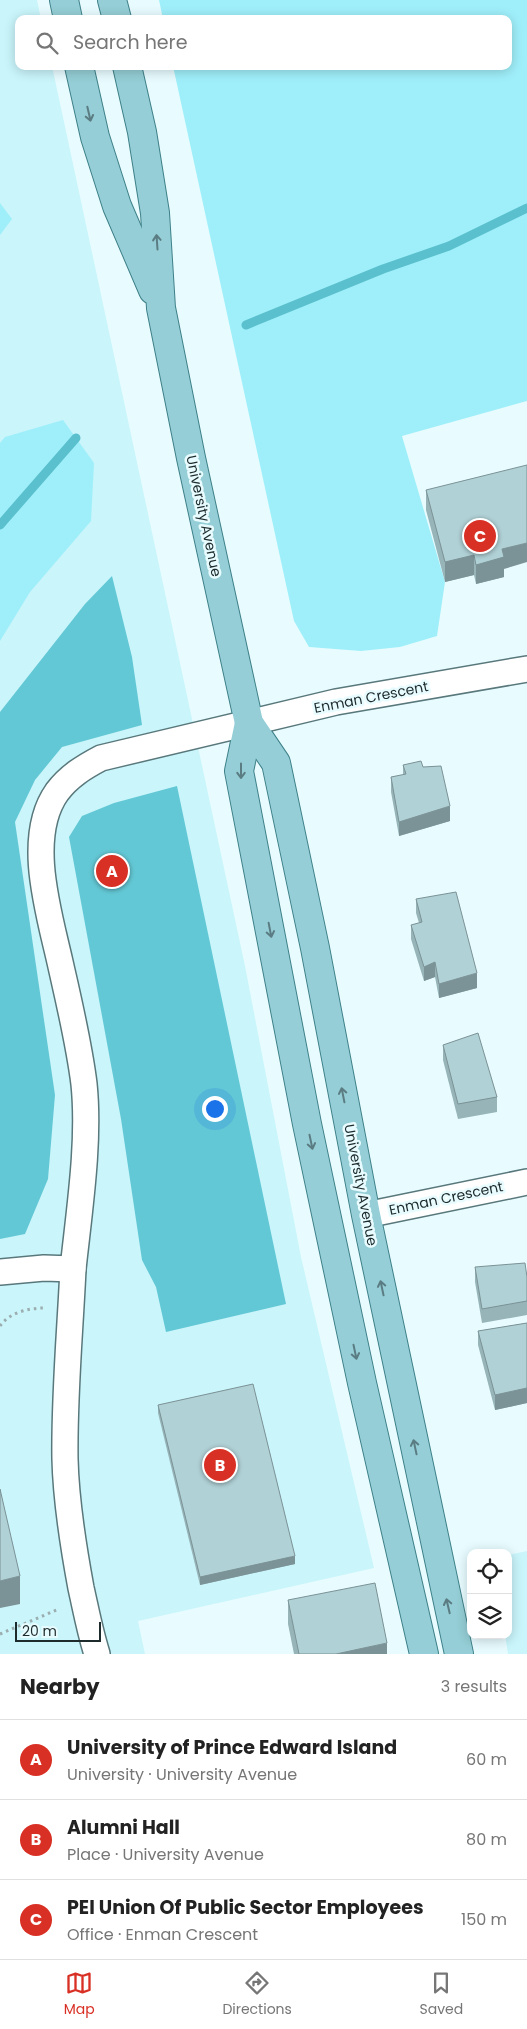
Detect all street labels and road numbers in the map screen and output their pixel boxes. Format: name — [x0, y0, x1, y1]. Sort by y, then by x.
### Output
street label: University Avenue — [181, 453, 227, 579]
street label: Enman Crescent — [312, 676, 430, 718]
street label: University Avenue — [339, 1122, 383, 1248]
street label: Enman Crescent — [387, 1176, 505, 1220]

